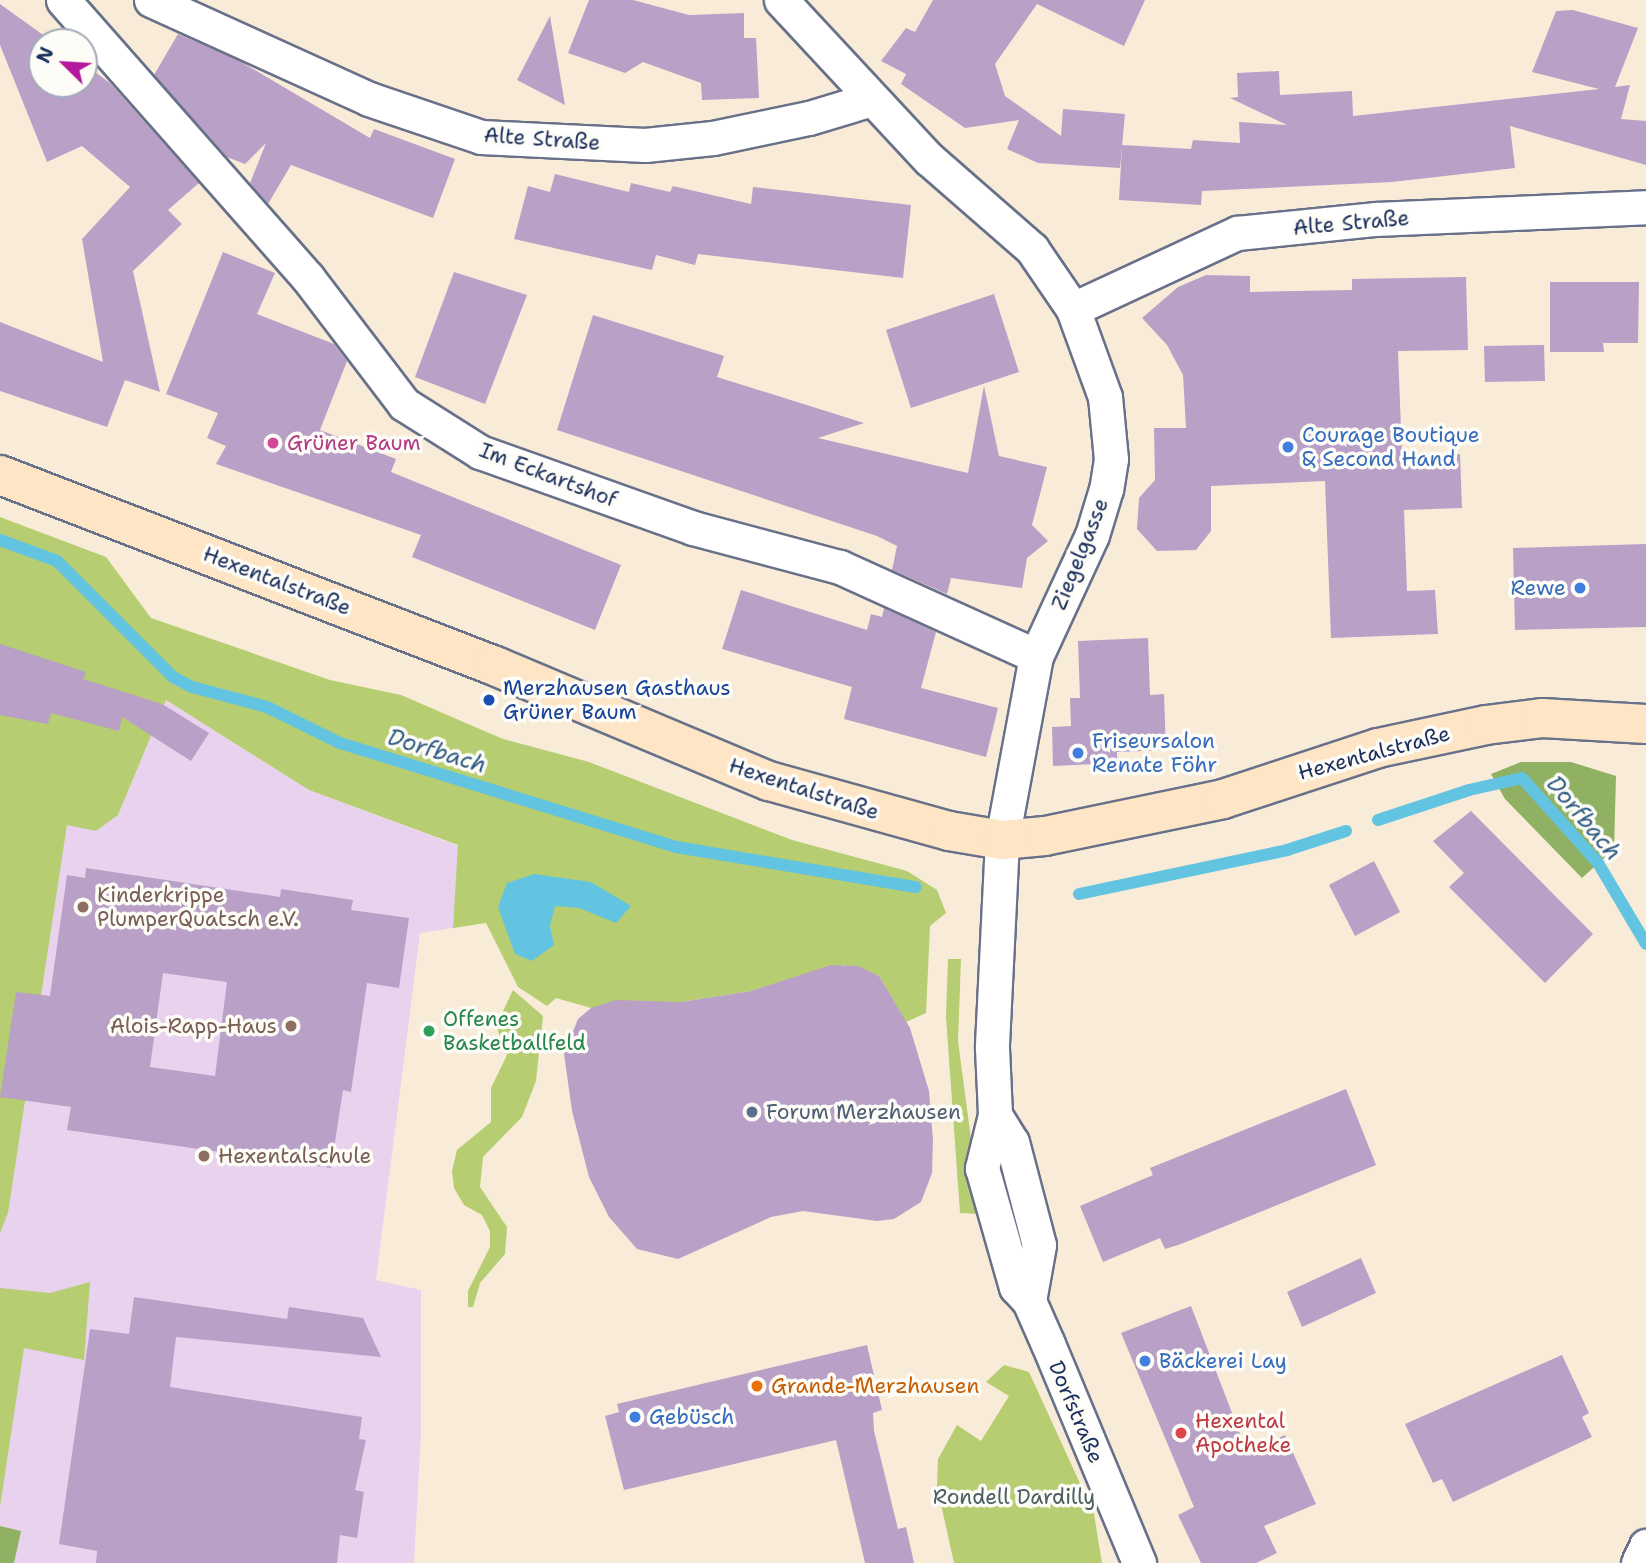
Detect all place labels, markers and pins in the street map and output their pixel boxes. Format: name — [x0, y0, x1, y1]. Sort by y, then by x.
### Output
place label: Courage Boutique & Second Hand — [1302, 422, 1480, 472]
place label: Grüner Baum — [287, 430, 421, 456]
marker: Grüner Baum — [265, 435, 281, 451]
marker: Courage Boutique & Second Hand — [1280, 439, 1296, 455]
place label: Rewe — [1511, 575, 1566, 601]
marker: Rewe — [1572, 580, 1588, 596]
place label: Merzhausen Gasthaus Grüner Baum — [503, 675, 731, 725]
marker: Merzhausen Gasthaus Grüner Baum — [481, 692, 497, 708]
place label: Friseursalon Renate Föhr — [1092, 728, 1217, 778]
marker: Friseursalon Renate Föhr — [1070, 745, 1086, 761]
place label: Kinderkrippe PlumperQuatsch e.V. — [97, 882, 299, 932]
marker: Kinderkrippe PlumperQuatsch e.V. — [75, 899, 91, 915]
place label: Offenes Basketballfeld — [443, 1006, 586, 1056]
place label: Alois-Rapp-Haus — [110, 1013, 277, 1039]
marker: Alois-Rapp-Haus — [283, 1018, 299, 1034]
marker: Offenes Basketballfeld — [421, 1023, 437, 1039]
place label: Forum Merzhausen — [766, 1099, 961, 1125]
marker: Forum Merzhausen — [744, 1104, 760, 1120]
place label: Hexentalschule — [218, 1143, 371, 1169]
marker: Hexentalschule — [196, 1148, 212, 1164]
place label: Bäckerei Lay — [1159, 1348, 1287, 1374]
marker: Bäckerei Lay — [1137, 1353, 1153, 1369]
place label: Grande-Merzhausen — [771, 1373, 979, 1399]
marker: Grande-Merzhausen — [749, 1378, 765, 1394]
place label: Gebüsch — [649, 1404, 734, 1430]
place label: Hexental Apotheke — [1195, 1408, 1291, 1458]
marker: Gebüsch — [627, 1409, 643, 1425]
marker: Hexental Apotheke — [1173, 1425, 1189, 1441]

